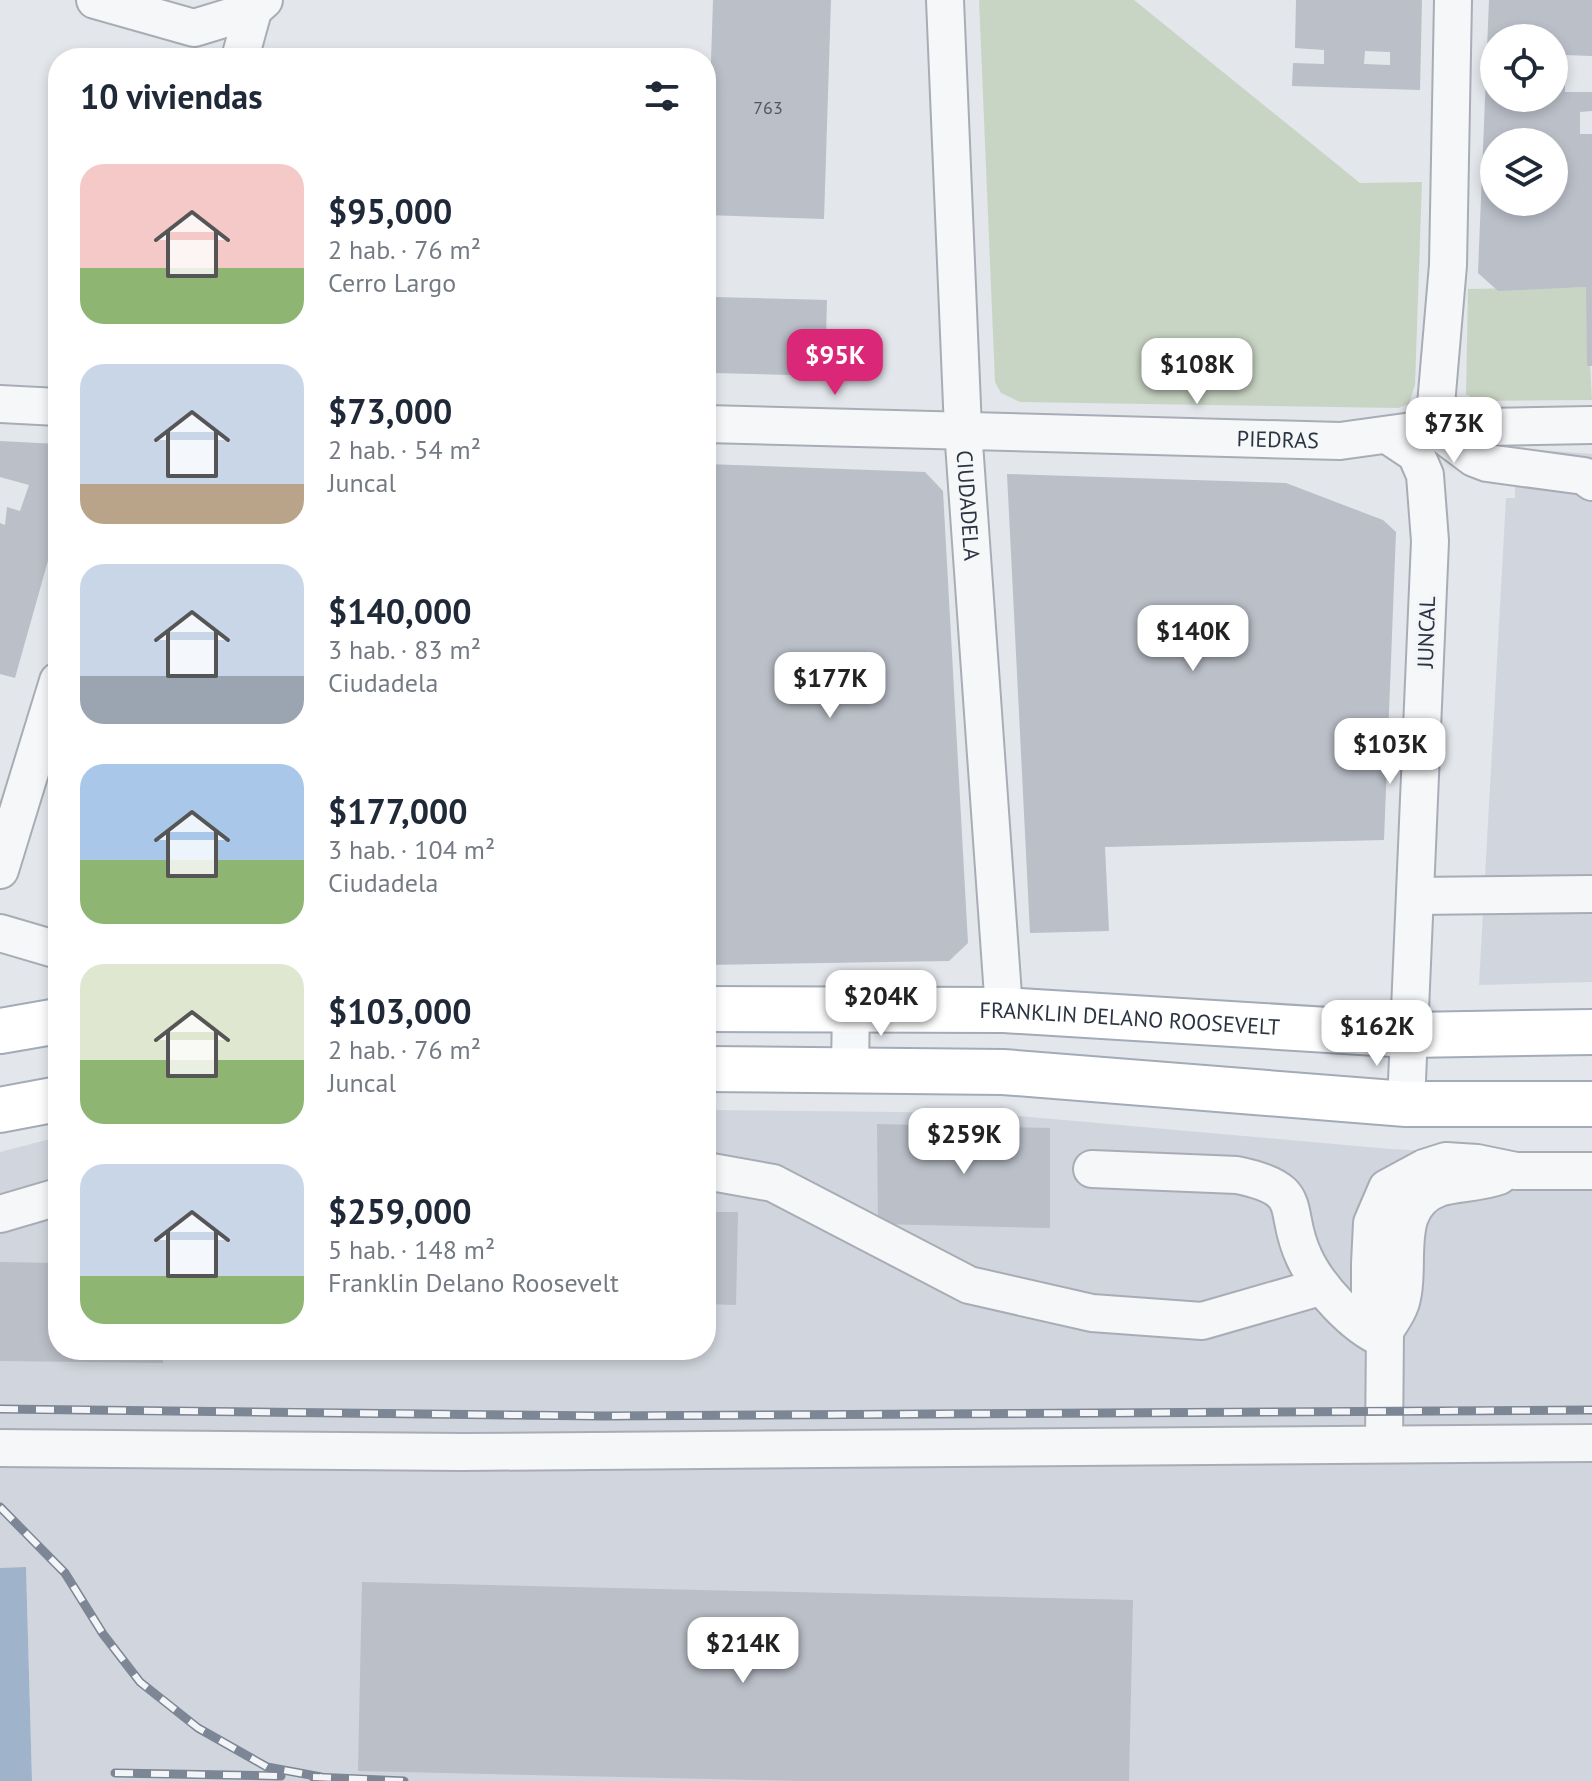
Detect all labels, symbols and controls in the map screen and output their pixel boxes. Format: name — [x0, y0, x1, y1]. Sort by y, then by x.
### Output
map controls — [1480, 24, 1568, 216]
button: locate — [1480, 24, 1568, 112]
text: 10 viviendas — [80, 74, 263, 118]
icon: filters — [640, 74, 684, 118]
house number: 763 — [753, 96, 783, 119]
button: layers — [1480, 128, 1568, 216]
text: $95,000 — [328, 189, 452, 233]
icon: home — [144, 196, 240, 292]
text: 2 hab. · 76 m² — [328, 233, 481, 266]
text: Cerro Largo — [328, 266, 456, 299]
pin: $95K — [788, 329, 882, 397]
text: $95K — [805, 338, 865, 371]
pin: $108K — [1141, 338, 1253, 406]
text: $108K — [1159, 347, 1235, 380]
text: $73,000 — [328, 389, 452, 433]
icon: home — [144, 396, 240, 492]
pin: $73K — [1407, 397, 1501, 465]
text: $73K — [1424, 406, 1484, 439]
street label: PIEDRAS — [1236, 424, 1319, 454]
text: 2 hab. · 54 m² — [328, 433, 481, 466]
street label: CIUDADELA — [951, 449, 986, 562]
text: Juncal — [328, 466, 396, 499]
text: $140,000 — [328, 589, 472, 633]
icon: home — [144, 596, 240, 692]
street label: JUNCAL — [1411, 596, 1441, 669]
pin: $140K — [1137, 605, 1249, 673]
text: $140K — [1155, 614, 1231, 647]
text: 3 hab. · 83 m² — [328, 633, 481, 666]
pin: $177K — [774, 652, 886, 720]
text: $177K — [792, 661, 868, 694]
text: Ciudadela — [328, 666, 438, 699]
pin: $103K — [1334, 718, 1446, 786]
text: $103K — [1352, 727, 1428, 760]
text: $177,000 — [328, 789, 467, 833]
icon: home — [144, 796, 240, 892]
text: 3 hab. · 104 m² — [328, 833, 495, 866]
text: Ciudadela — [328, 866, 438, 899]
pin: $204K — [825, 970, 937, 1038]
text: $204K — [843, 979, 919, 1012]
text: $103,000 — [328, 989, 472, 1033]
icon: home — [144, 996, 240, 1092]
street label: FRANKLIN DELANO ROOSEVELT — [980, 996, 1281, 1041]
pin: $162K — [1321, 1000, 1433, 1068]
text: $162K — [1339, 1009, 1415, 1042]
text: 2 hab. · 76 m² — [328, 1033, 481, 1066]
text: Juncal — [328, 1066, 396, 1099]
pin: $259K — [908, 1108, 1020, 1176]
text: $259K — [926, 1117, 1002, 1150]
text: $259,000 — [328, 1189, 472, 1233]
icon: home — [144, 1196, 240, 1292]
text: 5 hab. · 148 m² — [328, 1233, 495, 1266]
text: Franklin Delano Roosevelt — [328, 1266, 619, 1299]
pin: $214K — [687, 1617, 799, 1685]
text: $214K — [705, 1626, 781, 1659]

